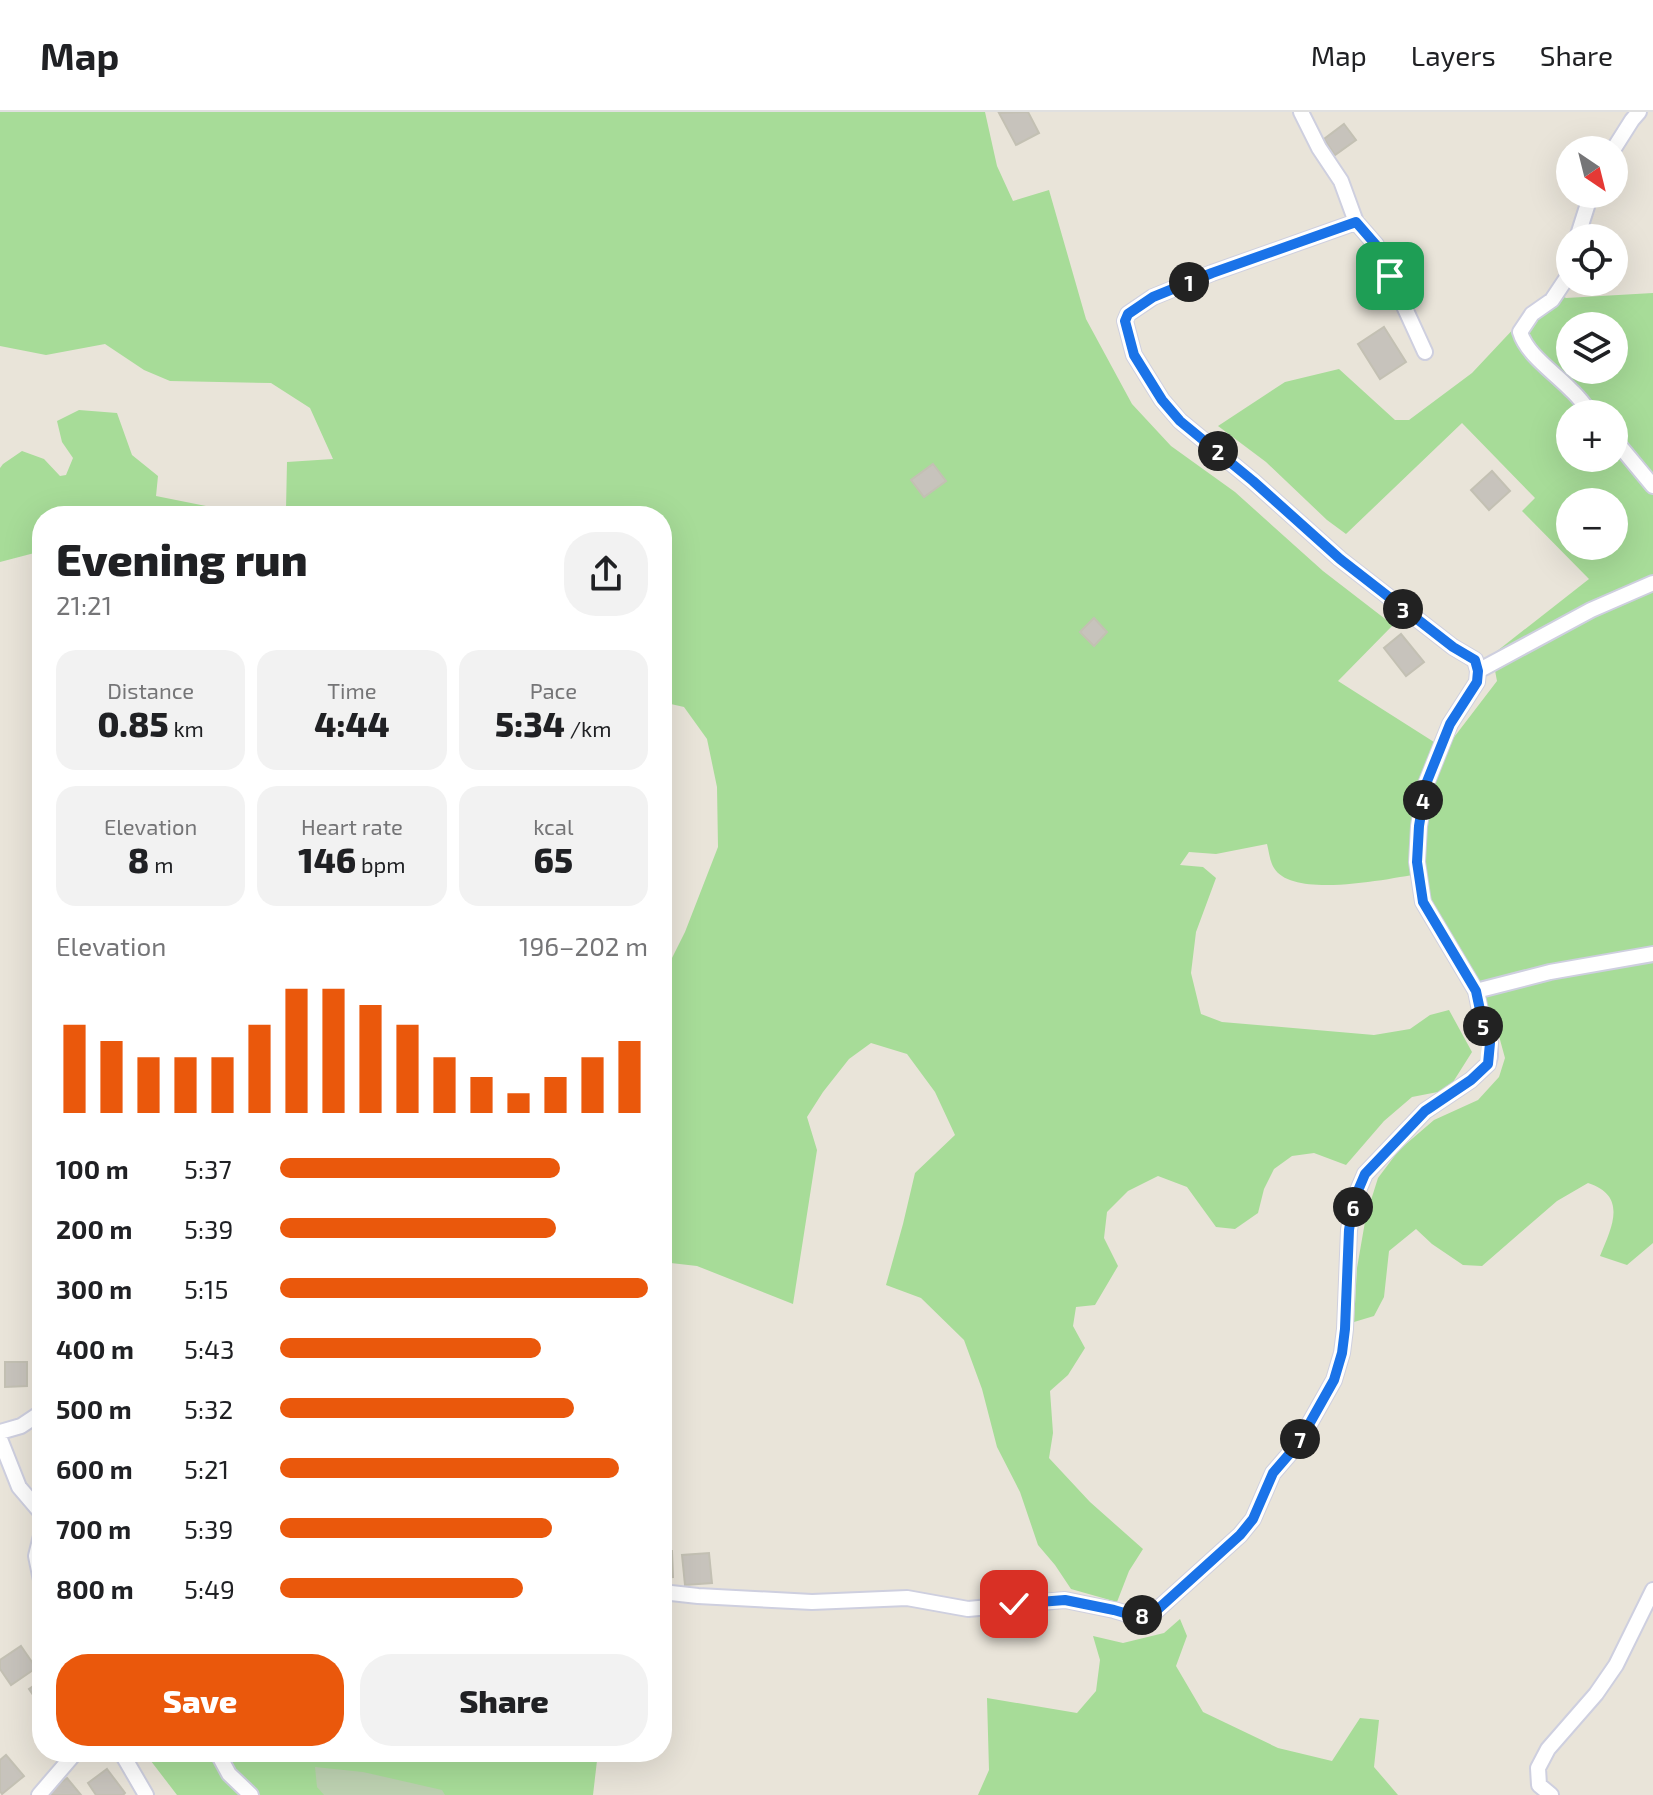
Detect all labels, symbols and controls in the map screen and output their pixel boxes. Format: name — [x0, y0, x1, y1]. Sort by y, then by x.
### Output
text: Map — [40, 32, 119, 78]
text: Map — [1311, 38, 1367, 72]
text: Layers — [1411, 38, 1496, 72]
text: Share — [1540, 38, 1613, 72]
north arrow — [1556, 136, 1628, 208]
map controls — [1556, 136, 1628, 560]
button: locate — [1556, 224, 1628, 296]
pin — [1356, 242, 1424, 310]
icon: arrive — [1368, 254, 1412, 298]
pin: 1 — [1169, 262, 1209, 302]
text: 1 — [1184, 269, 1194, 295]
button: layers — [1556, 312, 1628, 384]
button: + — [1556, 400, 1628, 472]
pin: 2 — [1198, 431, 1238, 471]
text: 2 — [1212, 438, 1224, 464]
button: − — [1556, 488, 1628, 560]
text: Evening run — [56, 532, 308, 585]
button: share — [564, 532, 648, 616]
text: 21:21 — [56, 589, 112, 620]
pin: 3 — [1383, 589, 1423, 629]
text: 3 — [1397, 596, 1409, 622]
text: Distance — [107, 677, 194, 703]
text: Time — [327, 677, 377, 703]
text: Pace — [530, 677, 577, 703]
text: 0.85 — [97, 703, 169, 744]
text: 4:44 — [314, 703, 390, 744]
text: 5:34 — [495, 703, 565, 744]
text: km — [169, 715, 204, 741]
text: /km — [565, 715, 612, 741]
pin: 4 — [1403, 780, 1443, 820]
text: 4 — [1416, 787, 1430, 813]
text: Elevation — [104, 813, 197, 839]
text: Heart rate — [301, 813, 403, 839]
text: kcal — [533, 813, 573, 839]
text: 8 — [128, 839, 149, 880]
text: 146 — [298, 839, 356, 880]
text: 65 — [534, 839, 573, 880]
text: m — [149, 851, 174, 877]
text: bpm — [356, 851, 406, 877]
text: Elevation — [56, 930, 166, 961]
text: 196–202 m — [519, 930, 648, 961]
pin: 5 — [1463, 1006, 1503, 1046]
text: 5 — [1477, 1013, 1489, 1039]
text: 100 m — [56, 1153, 129, 1184]
text: 5:37 — [184, 1153, 232, 1184]
pin: 6 — [1333, 1187, 1373, 1227]
text: 6 — [1347, 1194, 1359, 1220]
text: 200 m — [56, 1213, 132, 1244]
text: 5:39 — [184, 1213, 233, 1244]
text: 300 m — [56, 1273, 132, 1304]
text: 5:15 — [184, 1273, 228, 1304]
text: 400 m — [56, 1333, 134, 1364]
text: 5:43 — [184, 1333, 235, 1364]
text: 500 m — [56, 1393, 132, 1424]
text: 5:32 — [184, 1393, 233, 1424]
pin: 7 — [1280, 1419, 1320, 1459]
text: 7 — [1294, 1426, 1306, 1452]
text: 600 m — [56, 1453, 133, 1484]
text: 5:21 — [184, 1453, 229, 1484]
text: 700 m — [56, 1513, 131, 1544]
text: 5:39 — [184, 1513, 233, 1544]
pin — [980, 1570, 1048, 1638]
text: 800 m — [56, 1573, 134, 1604]
text: 5:49 — [184, 1573, 235, 1604]
icon: check — [992, 1582, 1036, 1626]
pin: 8 — [1122, 1595, 1162, 1635]
text: 8 — [1135, 1602, 1149, 1628]
button: Save — [56, 1654, 344, 1746]
button: Share — [360, 1654, 648, 1746]

